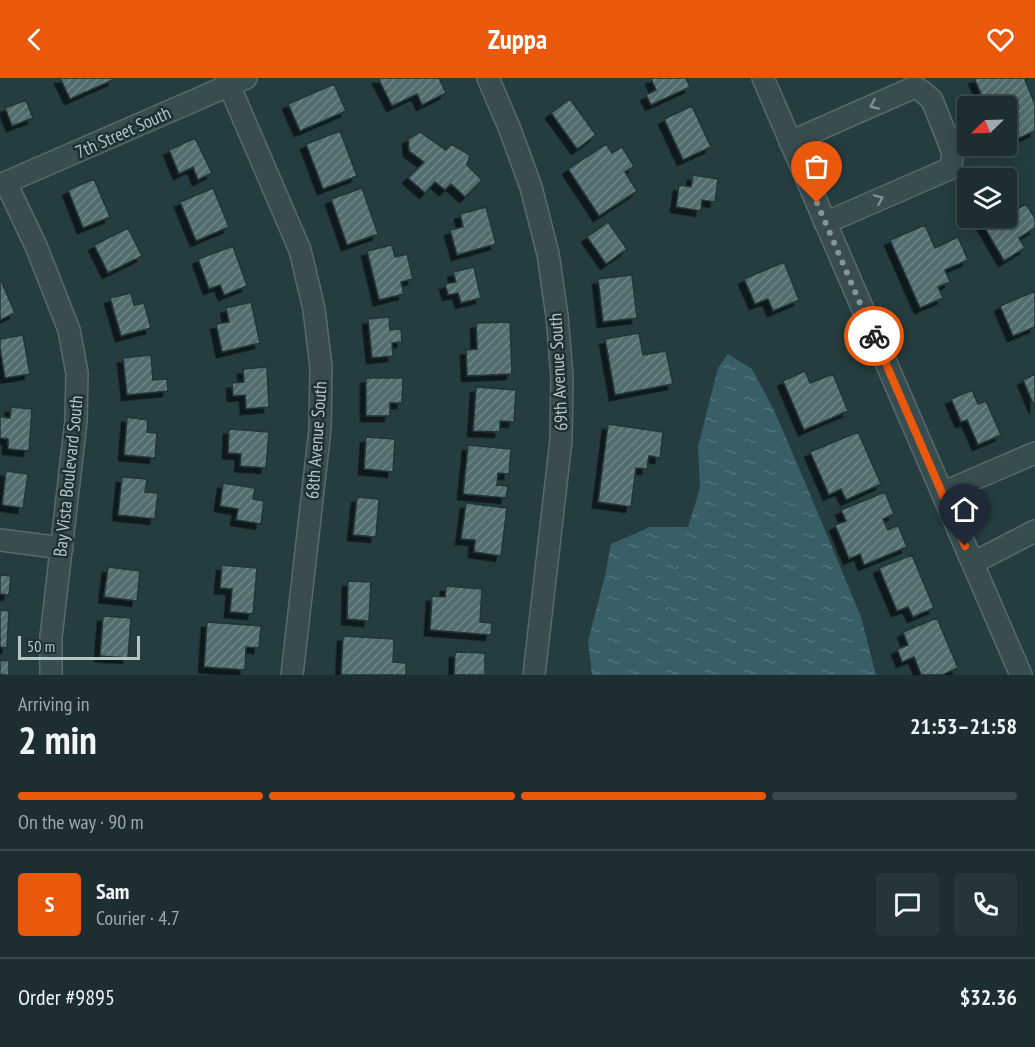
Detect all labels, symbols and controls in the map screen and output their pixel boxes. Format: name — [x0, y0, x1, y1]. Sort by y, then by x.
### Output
text: Zuppa — [488, 22, 547, 56]
icon: back — [18, 23, 51, 56]
icon: heart — [984, 23, 1017, 56]
north arrow — [957, 96, 1017, 156]
map controls — [957, 96, 1017, 228]
one-way arrow — [869, 98, 880, 110]
street label: 7th Street South — [72, 101, 174, 163]
pin — [791, 141, 842, 203]
icon: bag — [800, 150, 833, 183]
button: layers — [957, 168, 1017, 228]
one-way arrow — [872, 194, 883, 206]
courier — [844, 306, 904, 366]
street label: 69th Avenue South — [543, 313, 573, 431]
icon: bike — [858, 320, 891, 353]
street label: 68th Avenue South — [300, 380, 332, 500]
street label: Bay Vista Boulevard South — [48, 394, 88, 558]
pin — [939, 484, 990, 546]
icon: home — [948, 493, 981, 526]
scale bar — [18, 633, 140, 660]
text: 50 m — [27, 636, 55, 656]
text: Arriving in — [18, 691, 90, 717]
text: 21:53–21:58 — [910, 712, 1017, 740]
text: 2 min — [18, 714, 97, 765]
text: On the way · 90 m — [18, 809, 144, 835]
button: chat — [876, 873, 939, 936]
button: phone — [954, 873, 1017, 936]
text: Sam — [96, 877, 129, 905]
text: S — [45, 890, 54, 918]
text: Courier · 4.7 — [96, 905, 180, 931]
text: Order #9895 — [18, 983, 115, 1011]
text: $32.36 — [960, 983, 1017, 1011]

